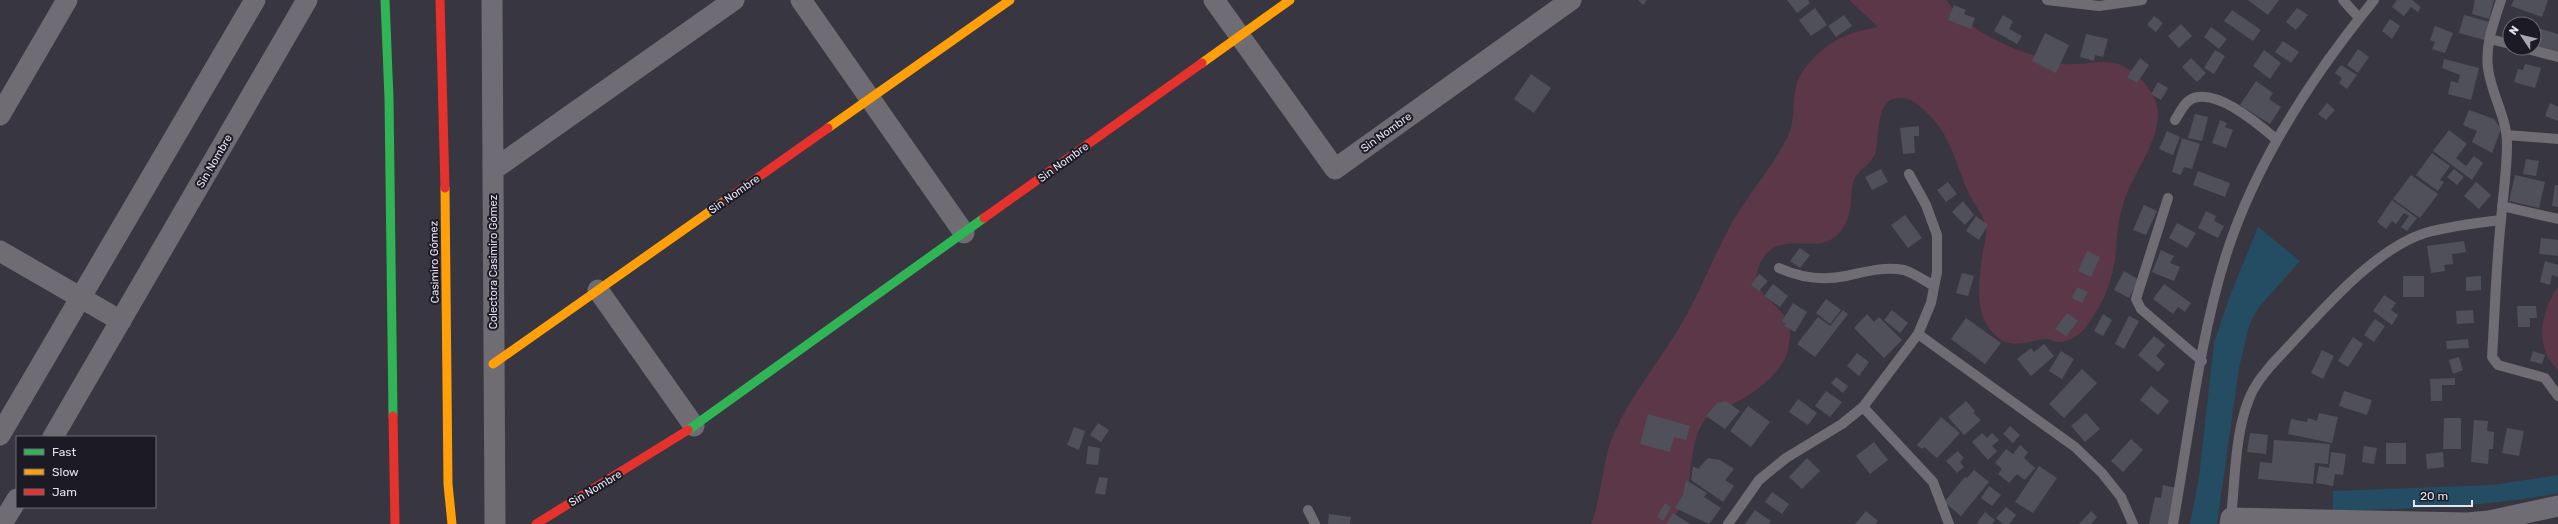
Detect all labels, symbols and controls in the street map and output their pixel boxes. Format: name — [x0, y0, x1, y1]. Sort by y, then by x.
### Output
north arrow — [2502, 16, 2542, 56]
text: N — [2507, 24, 2522, 38]
street label: Sin Nombre — [1358, 110, 1414, 155]
street label: Sin Nombre — [194, 132, 235, 190]
street label: Sin Nombre — [1035, 140, 1091, 185]
street label: Sin Nombre — [706, 172, 762, 217]
street label: Colectora Casimiro Gómez — [487, 194, 500, 329]
street label: Casimiro Gómez — [427, 220, 442, 303]
legend — [16, 436, 156, 508]
text: Fast — [52, 445, 76, 459]
text: Slow — [52, 465, 79, 479]
street label: Sin Nombre — [566, 468, 624, 509]
scale bar — [2414, 482, 2472, 508]
text: Jam — [52, 485, 77, 499]
text: 20 m — [2420, 489, 2448, 503]

